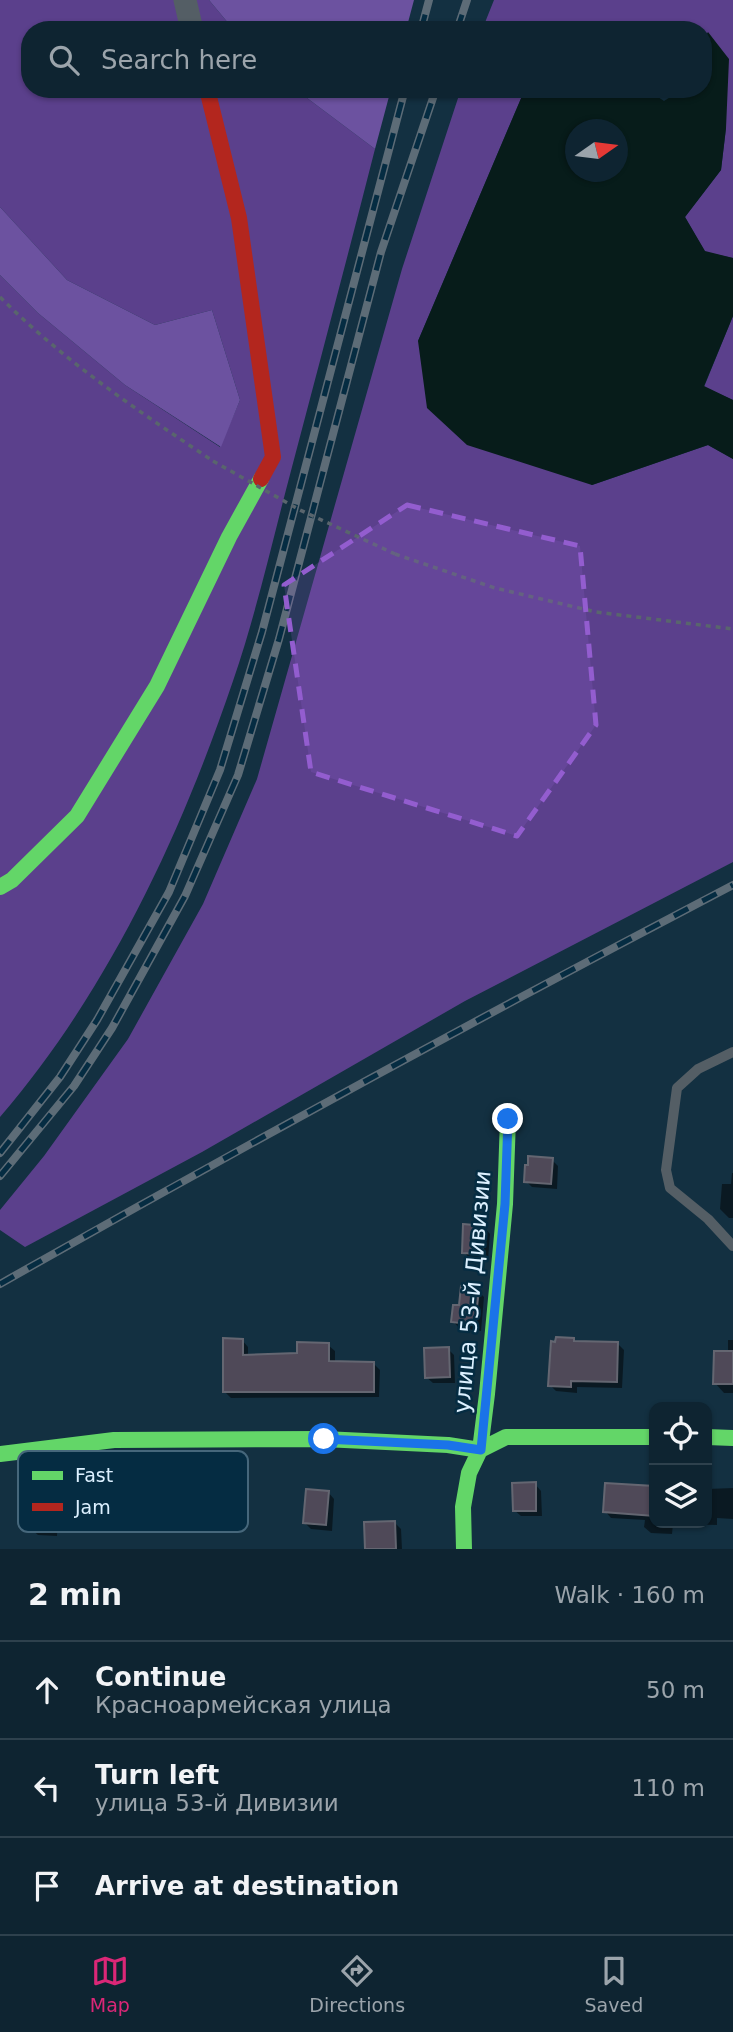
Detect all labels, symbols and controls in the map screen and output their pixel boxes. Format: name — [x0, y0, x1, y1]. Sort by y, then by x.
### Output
search box — [21, 21, 712, 98]
icon: search — [45, 41, 83, 79]
text: Search here — [101, 45, 257, 75]
north arrow — [565, 119, 628, 182]
route end — [492, 1103, 523, 1134]
street label: улица 53-й Дивизии — [448, 1169, 496, 1415]
map controls — [649, 1402, 712, 1528]
button: locate — [649, 1402, 712, 1465]
route start — [308, 1423, 339, 1454]
legend — [18, 1451, 248, 1532]
text: Fast — [75, 1464, 113, 1486]
button: layers — [649, 1465, 712, 1528]
text: Jam — [74, 1496, 111, 1518]
text: 2 min — [28, 1577, 122, 1612]
text: Walk · 160 m — [554, 1582, 705, 1608]
text: Continue — [95, 1662, 226, 1692]
icon: ahead — [28, 1671, 66, 1709]
text: 50 m — [646, 1677, 705, 1703]
text: Красноармейская улица — [95, 1692, 392, 1718]
text: Turn left — [95, 1760, 219, 1790]
icon: left — [28, 1769, 66, 1807]
text: 110 m — [631, 1775, 705, 1801]
text: улица 53-й Дивизии — [95, 1790, 339, 1816]
icon: arrive — [28, 1867, 66, 1905]
text: Arrive at destination — [95, 1871, 399, 1901]
tab: Map — [90, 1952, 130, 2016]
tab: Directions — [309, 1952, 405, 2016]
tab: Saved — [585, 1952, 643, 2016]

